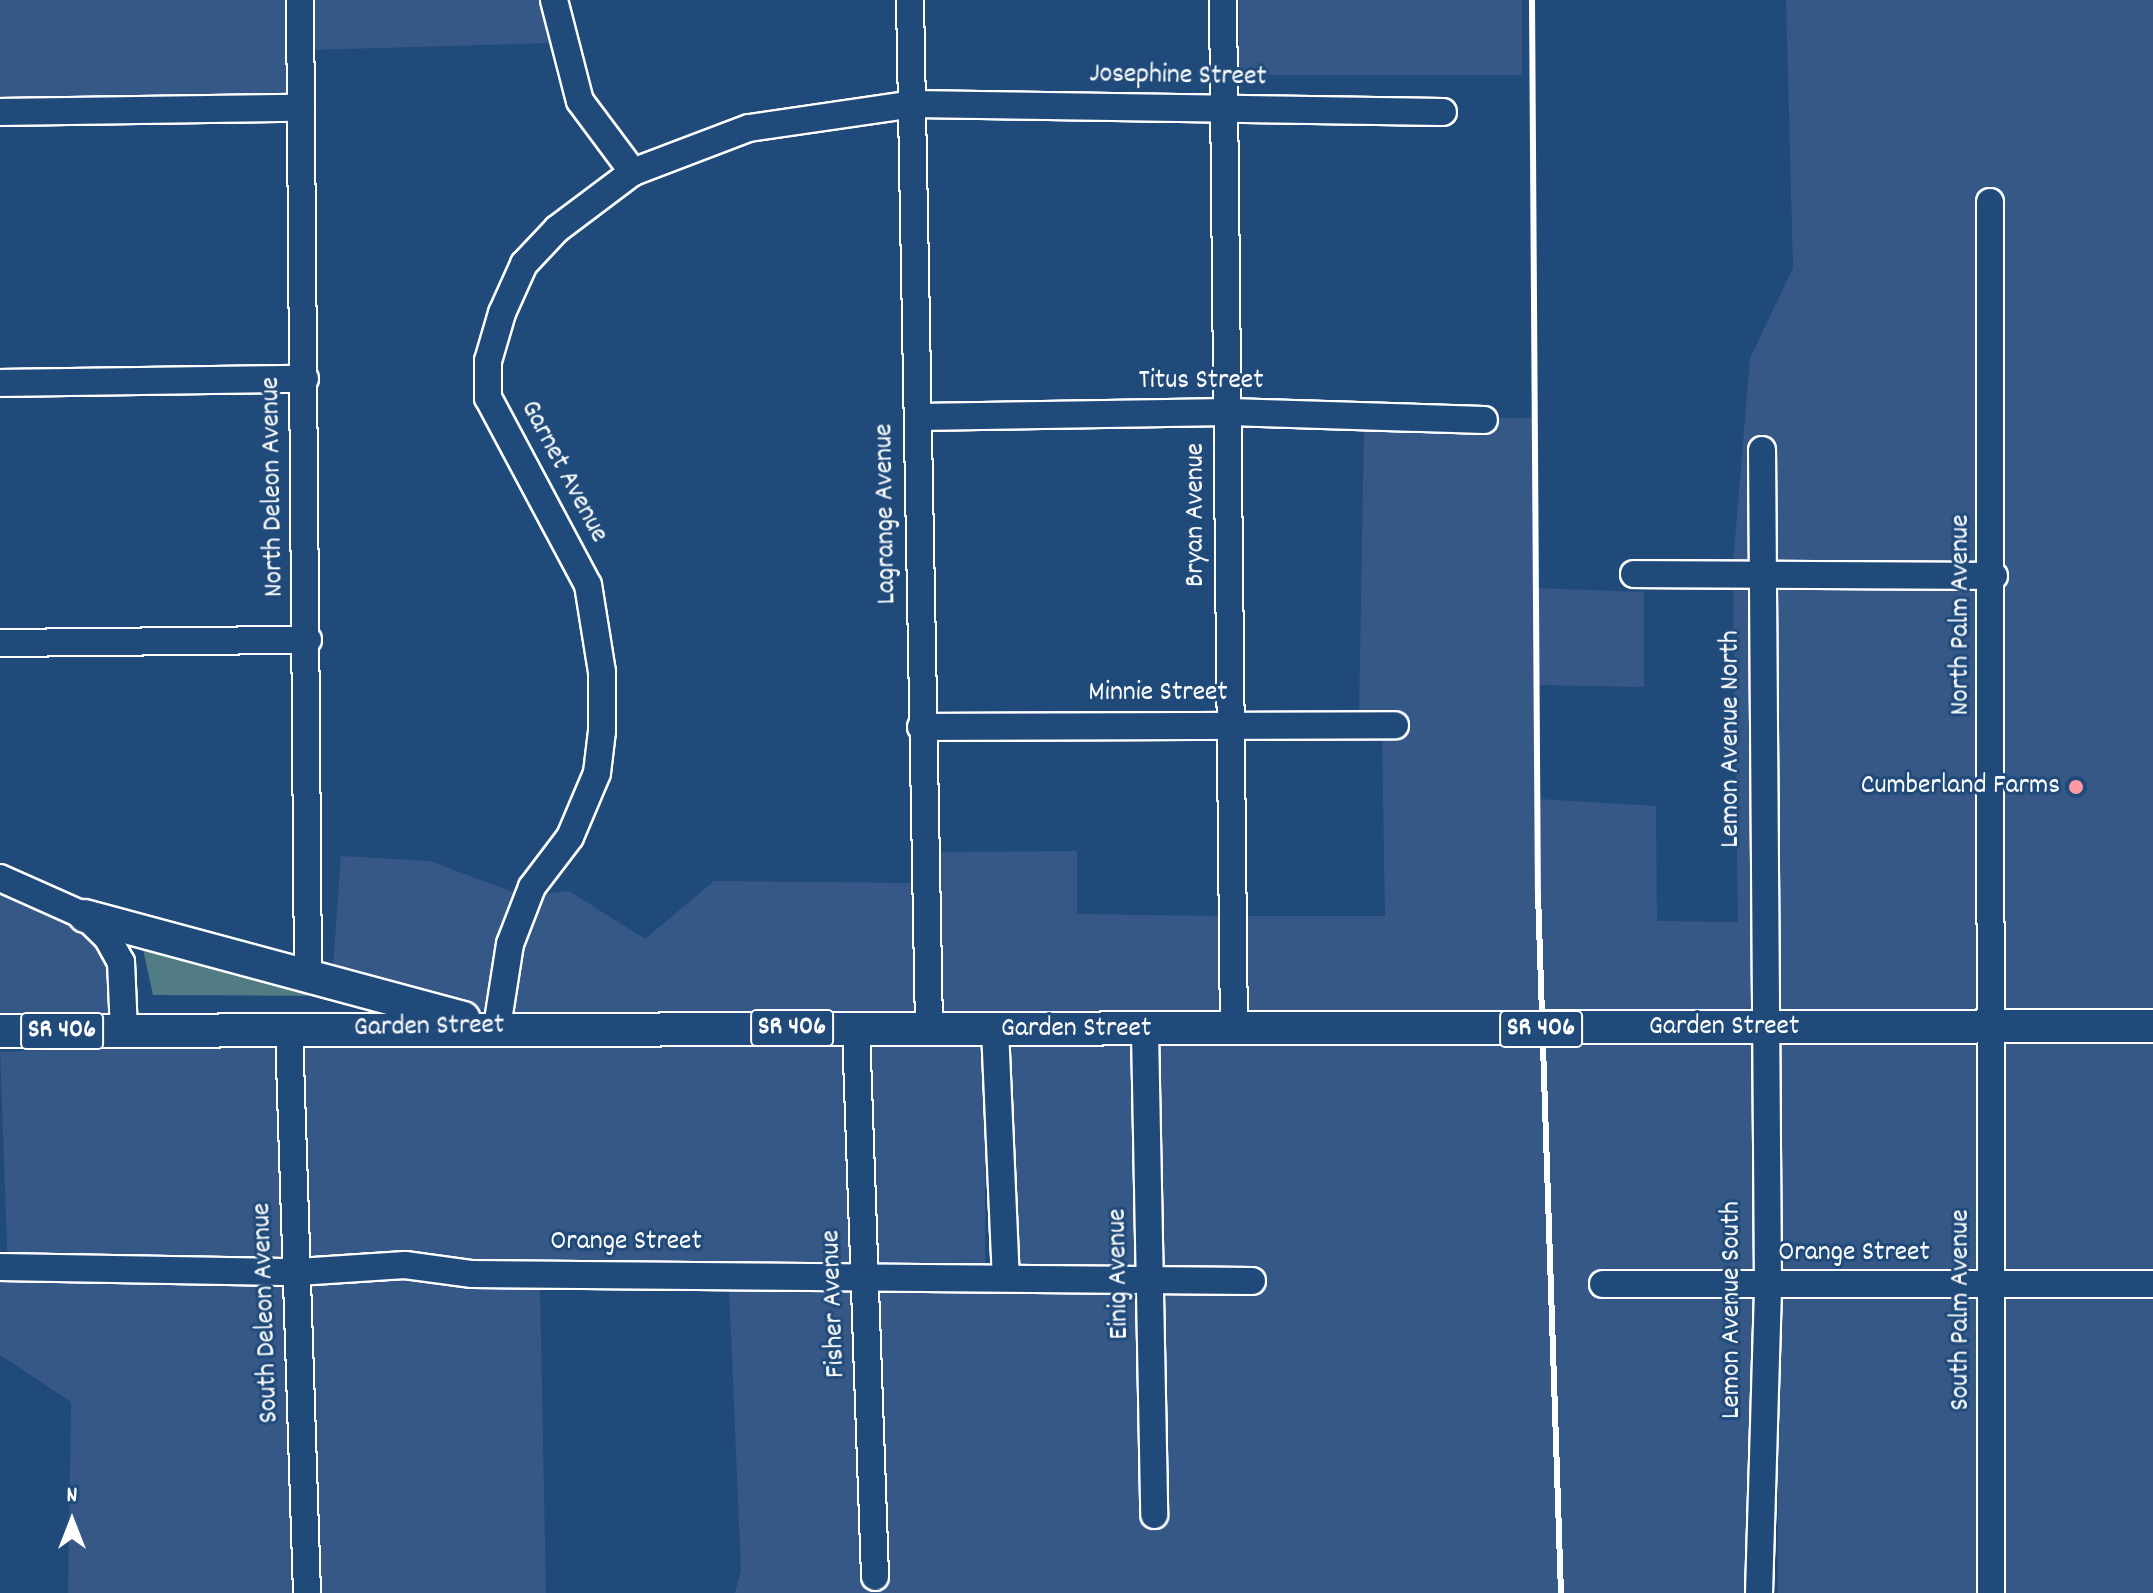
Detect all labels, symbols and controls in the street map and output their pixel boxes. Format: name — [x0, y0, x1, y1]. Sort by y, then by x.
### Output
street label: Josephine Street — [1089, 59, 1267, 95]
street label: Titus Street — [1139, 365, 1263, 399]
street label: North Deleon Avenue — [255, 377, 293, 597]
street label: Garnet Avenue — [511, 395, 615, 549]
street label: Lagrange Avenue — [869, 423, 905, 605]
street label: Bryan Avenue — [1180, 443, 1214, 587]
street label: North Palm Avenue — [1945, 514, 1979, 716]
street label: Lemon Avenue North — [1715, 630, 1749, 848]
street label: Minnie Street — [1088, 677, 1228, 711]
place label: Cumberland Farms — [1861, 770, 2060, 804]
marker: Cumberland Farms — [2067, 778, 2085, 796]
road number: SR 406 — [750, 1006, 834, 1050]
road number: SR 406 — [1499, 1007, 1583, 1051]
road number: SR 406 — [20, 1009, 104, 1053]
street label: Garden Street — [353, 1010, 505, 1046]
street label: Garden Street — [1649, 1011, 1799, 1045]
street label: Garden Street — [1001, 1013, 1151, 1047]
street label: Lemon Avenue South — [1716, 1201, 1750, 1419]
street label: South Deleon Avenue — [246, 1202, 288, 1424]
street label: Einig Avenue — [1102, 1208, 1138, 1340]
street label: South Palm Avenue — [1945, 1209, 1979, 1411]
street label: Orange Street — [550, 1226, 702, 1260]
street label: Fisher Avenue — [816, 1229, 854, 1379]
street label: Orange Street — [1778, 1237, 1930, 1271]
north arrow — [32, 1481, 112, 1561]
text: N — [67, 1481, 77, 1512]

